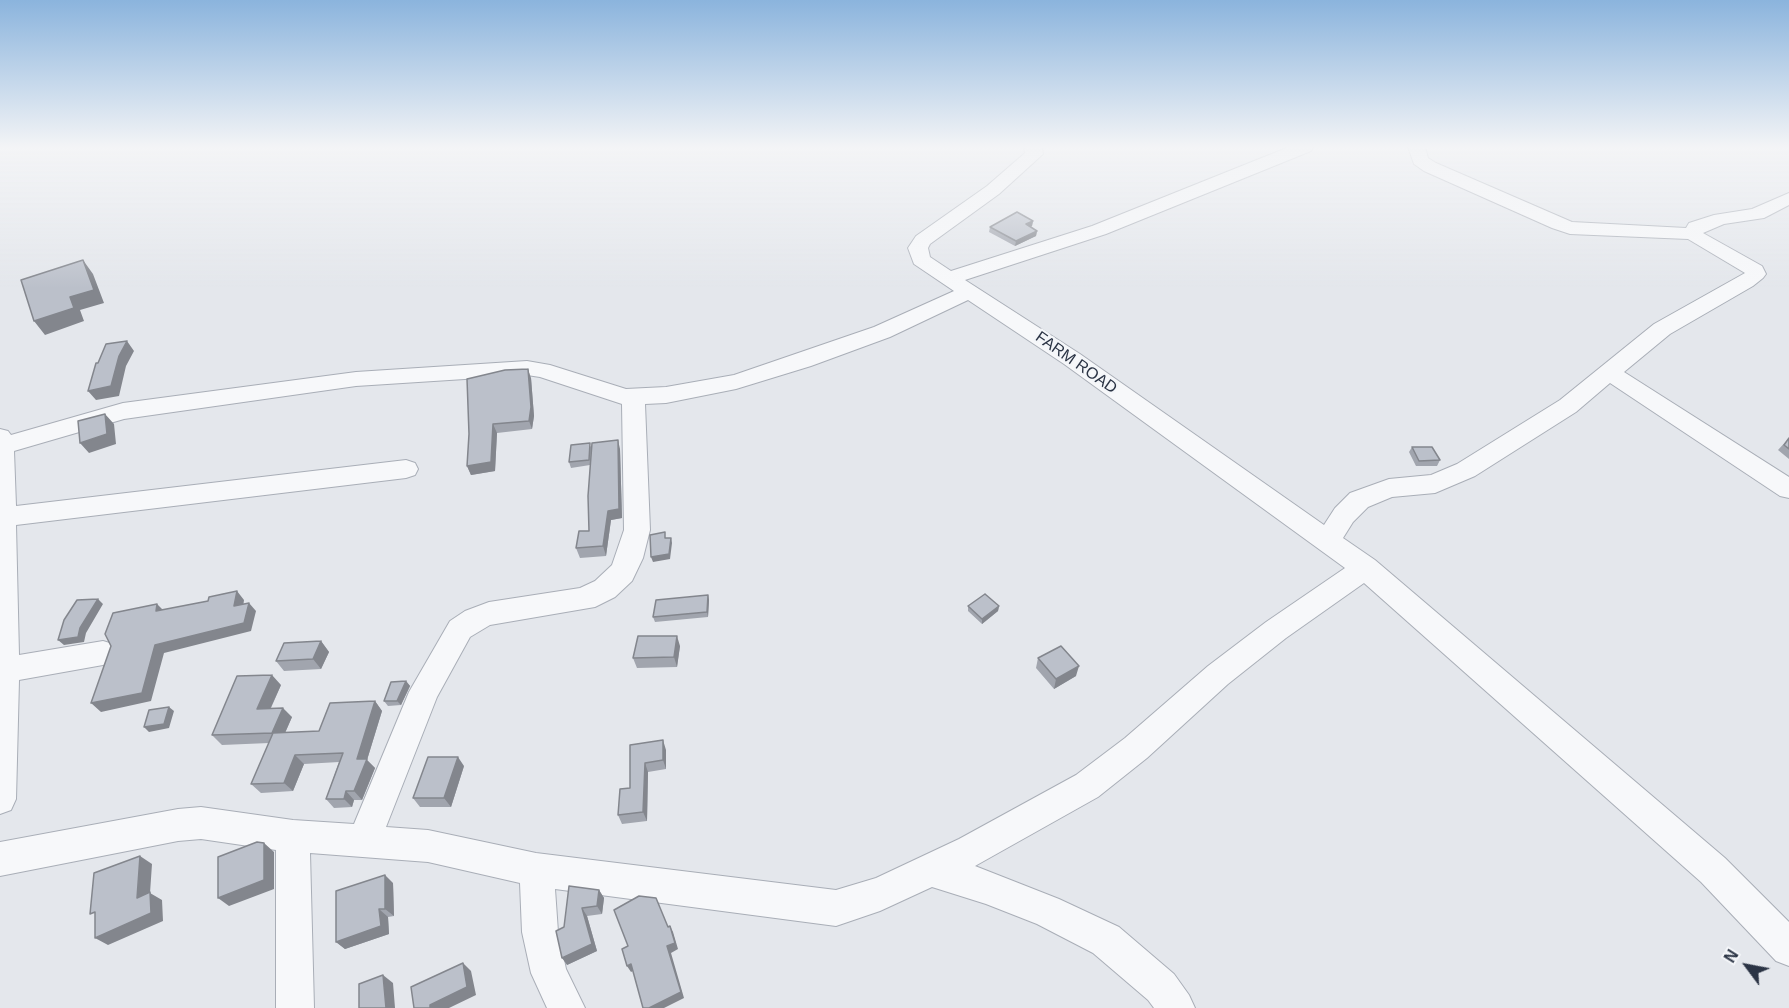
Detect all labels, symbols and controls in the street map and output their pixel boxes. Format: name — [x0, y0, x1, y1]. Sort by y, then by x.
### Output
street label: FARM ROAD — [1032, 328, 1120, 398]
north arrow — [1717, 936, 1777, 996]
text: N — [1721, 947, 1742, 966]

